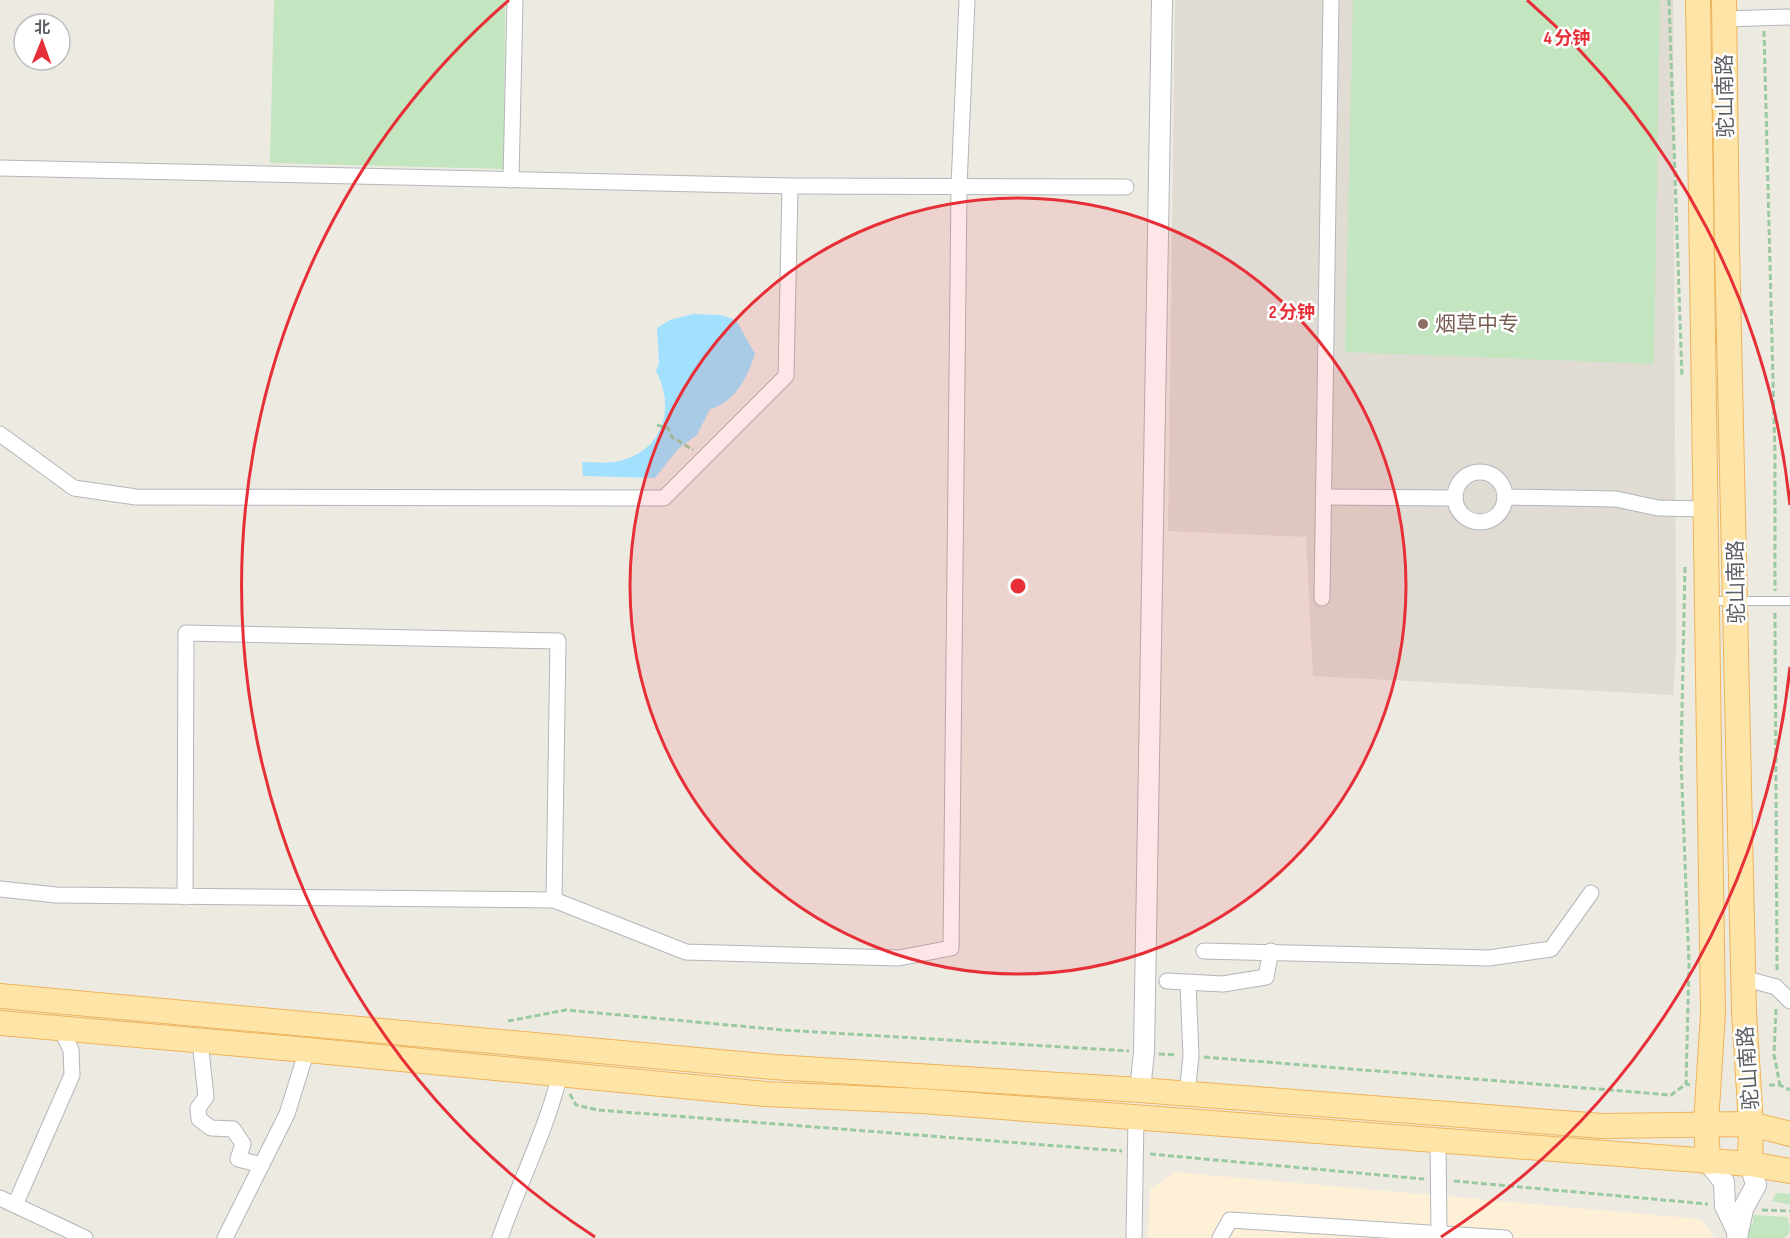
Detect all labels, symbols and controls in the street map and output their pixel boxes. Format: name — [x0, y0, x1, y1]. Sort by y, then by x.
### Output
north arrow — [12, 12, 72, 72]
text: 北 — [34, 19, 50, 38]
text: 4 分钟 — [1543, 28, 1591, 49]
street label: 驼山南路 — [1712, 54, 1739, 138]
text: 2 分钟 — [1269, 302, 1315, 323]
place label: 烟草中专 — [1435, 312, 1519, 337]
marker: 烟草中专 — [1416, 317, 1430, 331]
street label: 驼山南路 — [1723, 540, 1750, 624]
centre of rings — [1008, 576, 1028, 596]
street label: 驼山南路 — [1733, 1025, 1764, 1111]

